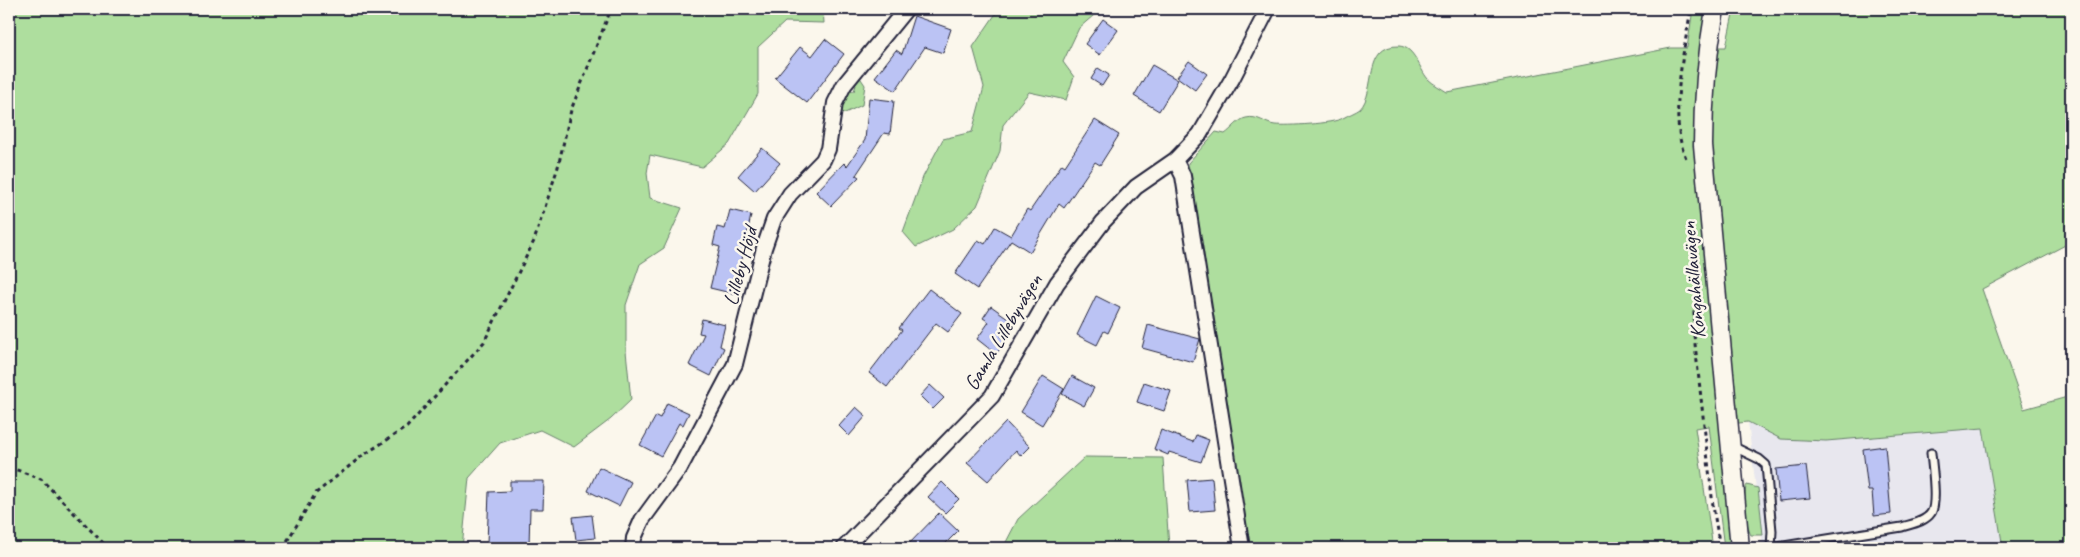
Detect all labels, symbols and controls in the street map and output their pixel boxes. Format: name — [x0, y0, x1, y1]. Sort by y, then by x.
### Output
street label: Lilleby Höjd — [717, 220, 764, 308]
street label: Kongahällavägen — [1675, 220, 1711, 339]
street label: Gamla Lillebyvägen — [958, 269, 1048, 395]

